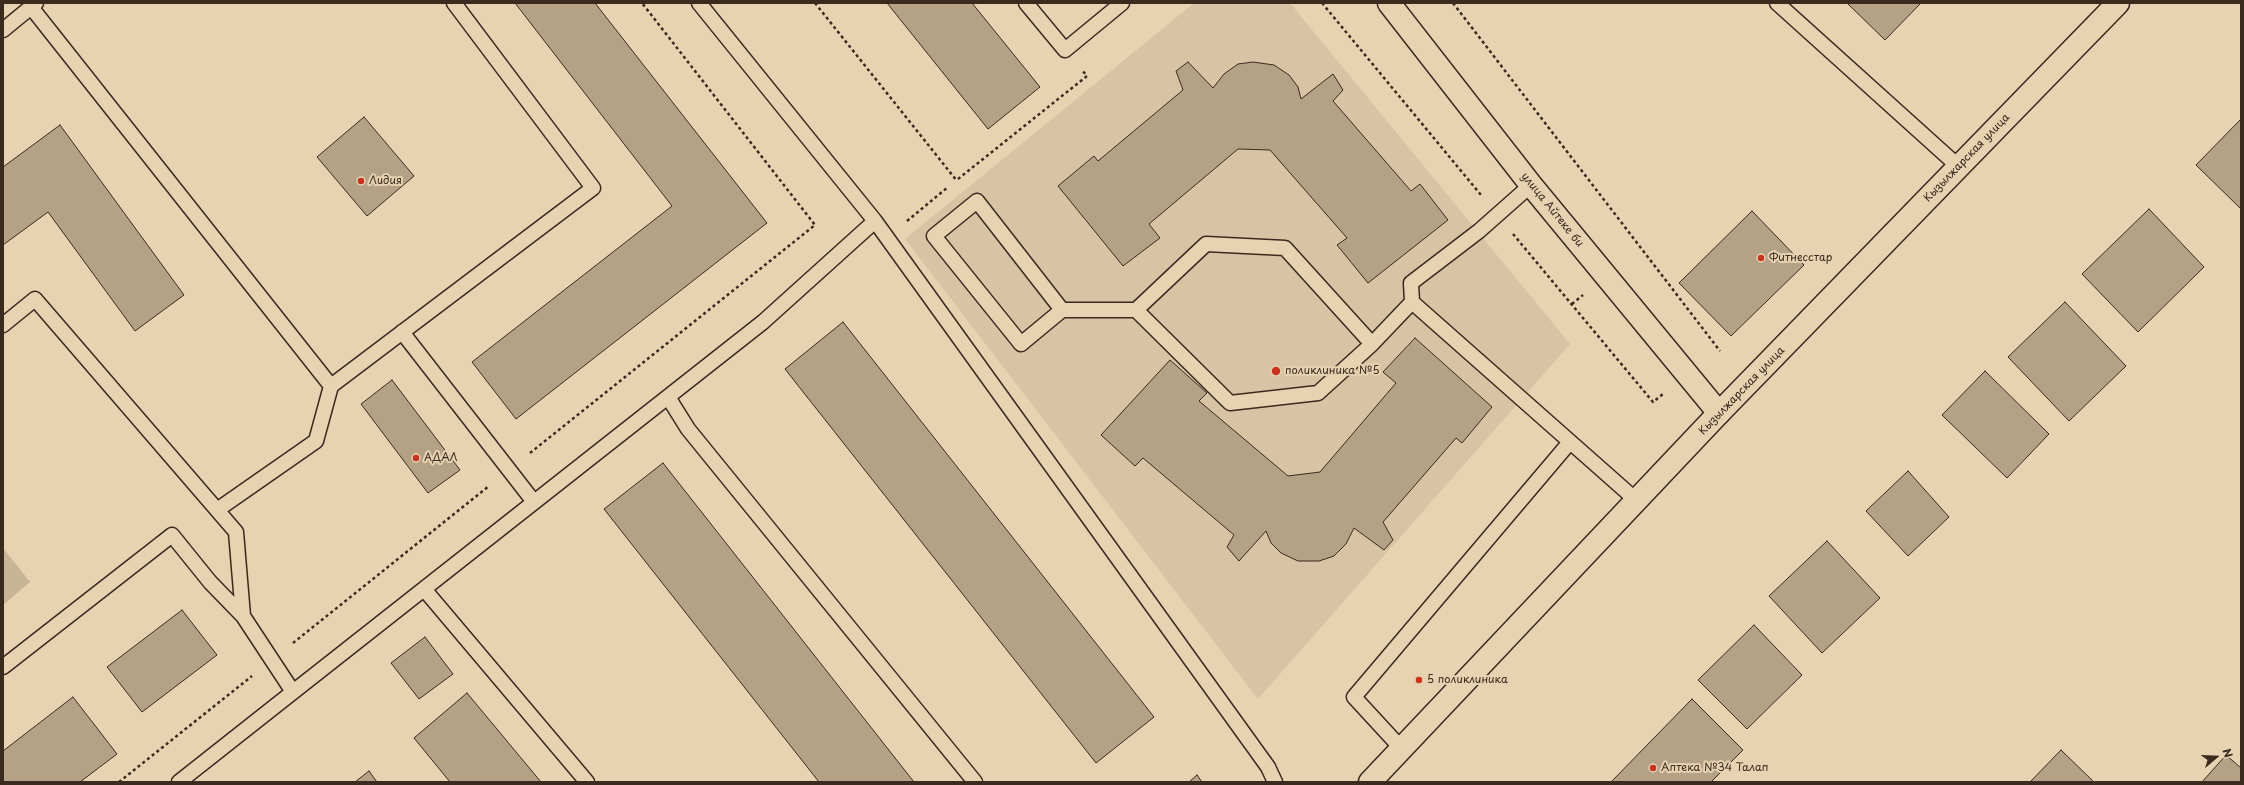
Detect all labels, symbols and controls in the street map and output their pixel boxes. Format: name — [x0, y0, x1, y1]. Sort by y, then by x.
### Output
street label: Кызылжарская улица — [1921, 111, 2013, 205]
street label: улица Айтеке би — [1518, 170, 1586, 250]
place label: Лидия — [369, 174, 402, 188]
marker: Лидия — [356, 176, 366, 186]
place label: Фитнесстар — [1769, 251, 1832, 265]
marker: Фитнесстар — [1756, 253, 1766, 263]
street label: Кызылжарская улица — [1696, 344, 1788, 438]
place label: поликлиника №5 — [1285, 364, 1380, 378]
marker: поликлиника №5 — [1270, 365, 1282, 377]
place label: АДАЛ — [424, 451, 458, 465]
marker: АДАЛ — [411, 453, 421, 463]
place label: 5 поликлиника — [1427, 673, 1508, 687]
marker: 5 поликлиника — [1414, 675, 1424, 685]
north arrow — [2196, 737, 2236, 777]
text: N — [2218, 746, 2237, 760]
place label: Аптека №34 Талап — [1661, 761, 1769, 775]
marker: Аптека №34 Талап — [1648, 763, 1658, 773]

